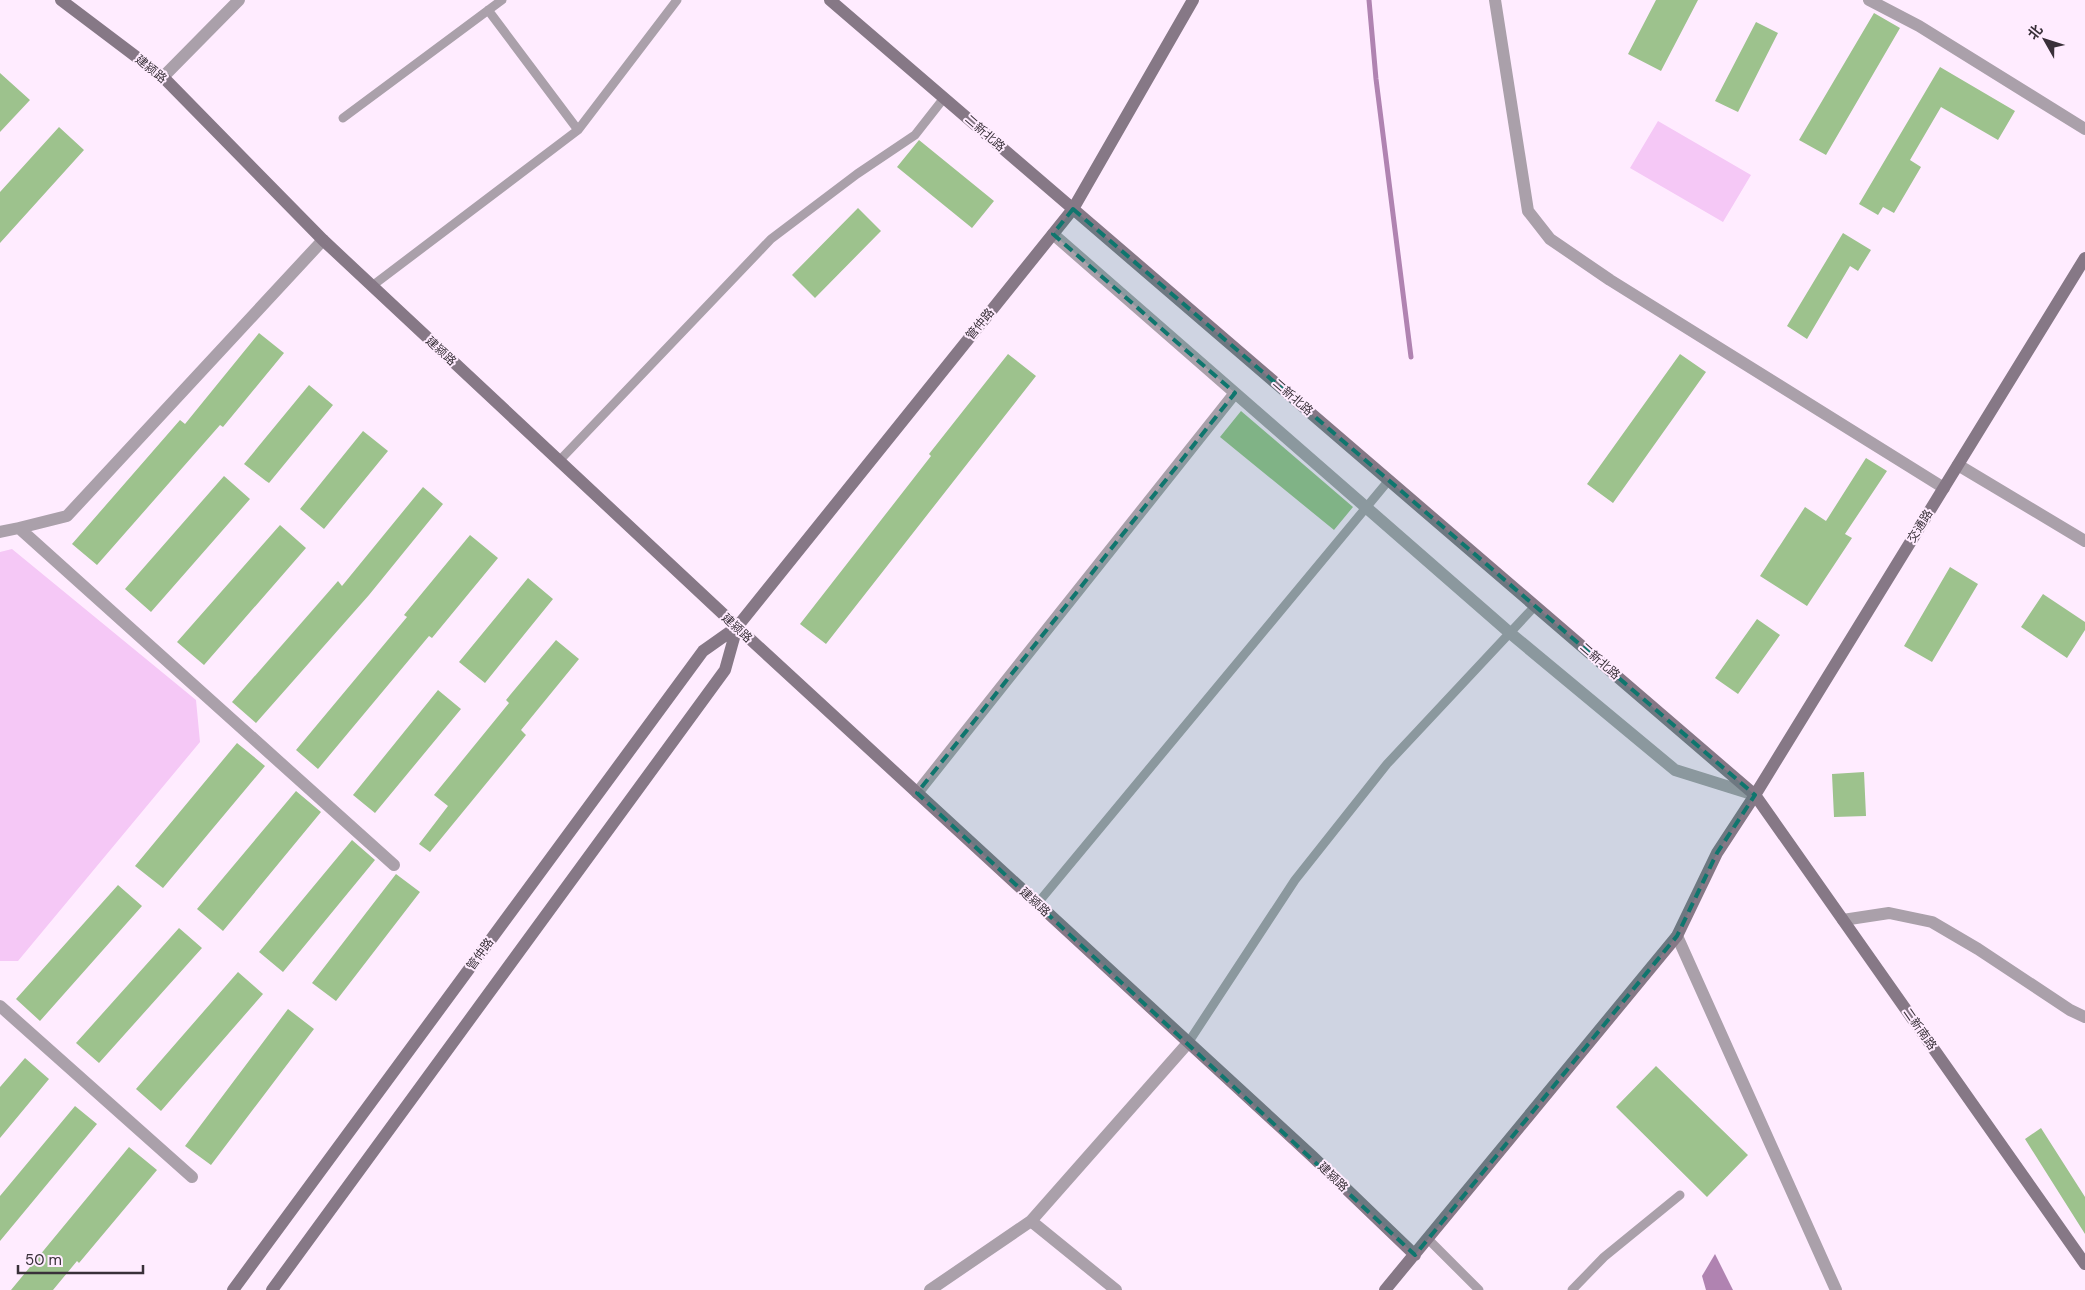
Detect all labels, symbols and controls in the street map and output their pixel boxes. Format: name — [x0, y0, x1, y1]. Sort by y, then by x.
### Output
north arrow — [2020, 15, 2070, 65]
text: 北 — [2023, 21, 2046, 43]
street label: 建颍路 — [132, 51, 170, 87]
street label: 二新北路 — [962, 111, 1008, 155]
street label: 管仲路 — [962, 305, 998, 343]
street label: 建颍路 — [422, 333, 460, 369]
street label: 二新北路 — [1270, 375, 1316, 419]
street label: 交通路 — [1904, 506, 1936, 546]
street label: 建颍路 — [718, 610, 756, 646]
street label: 二新北路 — [1577, 639, 1623, 683]
street label: 建颍路 — [1016, 884, 1054, 920]
street label: 管仲路 — [463, 935, 497, 973]
street label: 二新南路 — [1900, 1005, 1940, 1053]
street label: 建颍路 — [1314, 1159, 1352, 1195]
scale bar — [18, 1242, 142, 1274]
text: 50 m — [25, 1250, 62, 1270]

